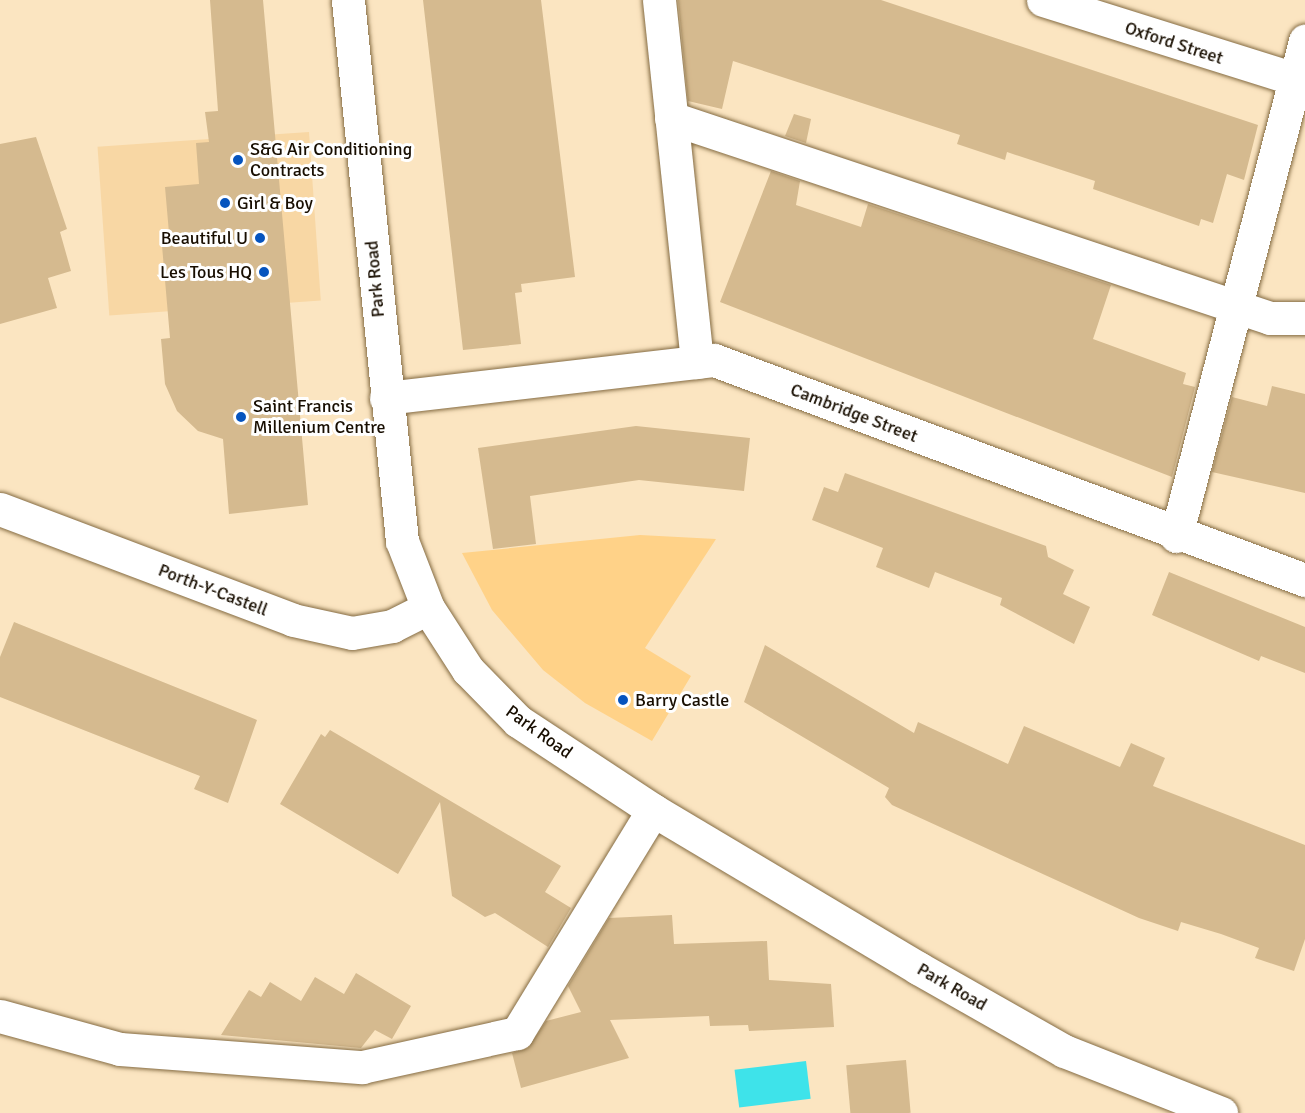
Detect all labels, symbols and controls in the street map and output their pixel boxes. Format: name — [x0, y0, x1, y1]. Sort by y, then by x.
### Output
street label: Oxford Street — [1122, 17, 1226, 69]
place label: S&G Air Conditioning Contracts — [250, 139, 412, 182]
marker: S&G Air Conditioning Contracts — [231, 153, 245, 167]
place label: Girl & Boy — [237, 192, 313, 214]
marker: Girl & Boy — [218, 196, 232, 210]
place label: Beautiful U — [161, 227, 248, 249]
marker: Beautiful U — [253, 231, 267, 245]
street label: Park Road — [361, 240, 389, 318]
place label: Les Tous HQ — [160, 261, 252, 283]
marker: Les Tous HQ — [257, 265, 271, 279]
street label: Cambridge Street — [787, 379, 921, 447]
place label: Saint Francis Millenium Centre — [253, 396, 386, 438]
marker: Saint Francis Millenium Centre — [234, 410, 248, 424]
street label: Porth-Y-Castell — [155, 559, 271, 621]
place label: Barry Castle — [635, 689, 729, 711]
marker: Barry Castle — [616, 693, 630, 707]
street label: Park Road — [501, 701, 577, 763]
street label: Park Road — [913, 958, 991, 1016]

